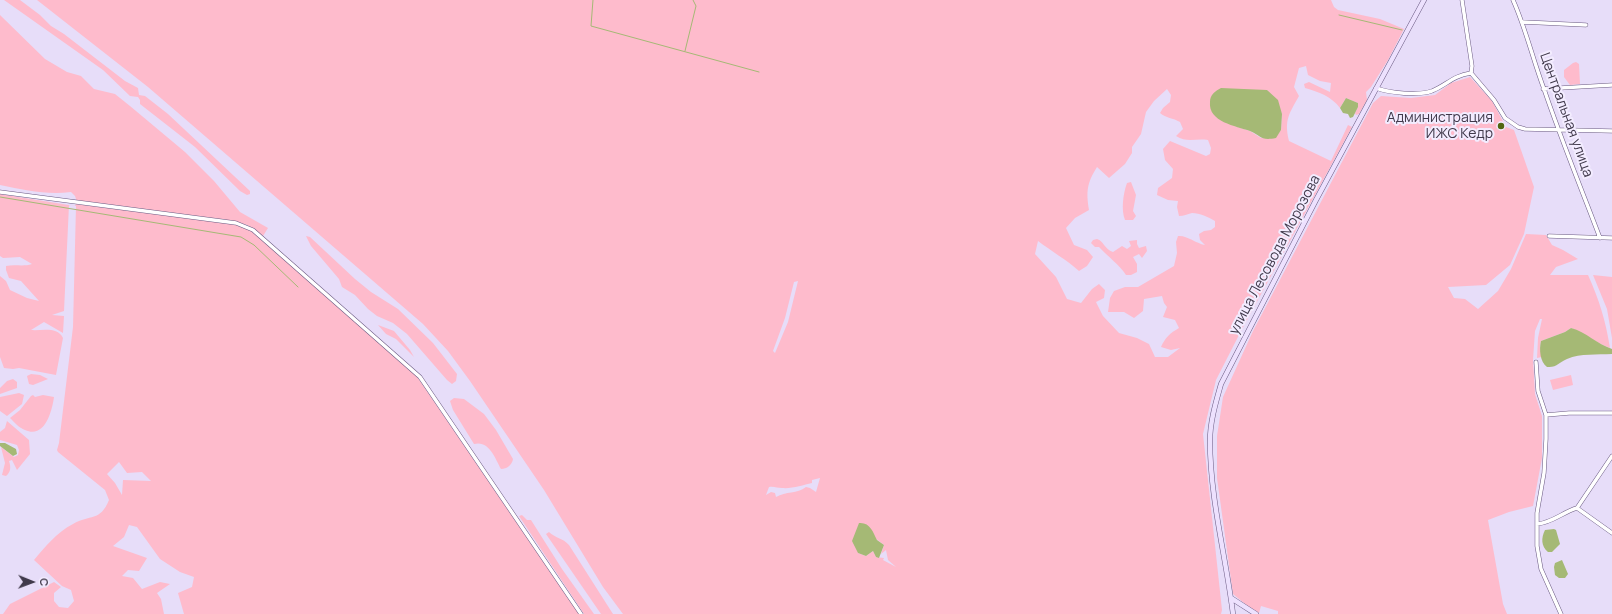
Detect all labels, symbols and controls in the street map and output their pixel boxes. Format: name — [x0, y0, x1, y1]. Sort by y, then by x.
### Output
street label: Центральная улица — [1536, 51, 1596, 179]
place label: Администрация ИЖС Кедр — [1387, 110, 1493, 142]
marker: Администрация ИЖС Кедр — [1496, 121, 1506, 131]
street label: улица Лесовода Морозова — [1226, 172, 1324, 338]
north arrow — [12, 562, 52, 602]
text: С — [37, 578, 52, 586]

